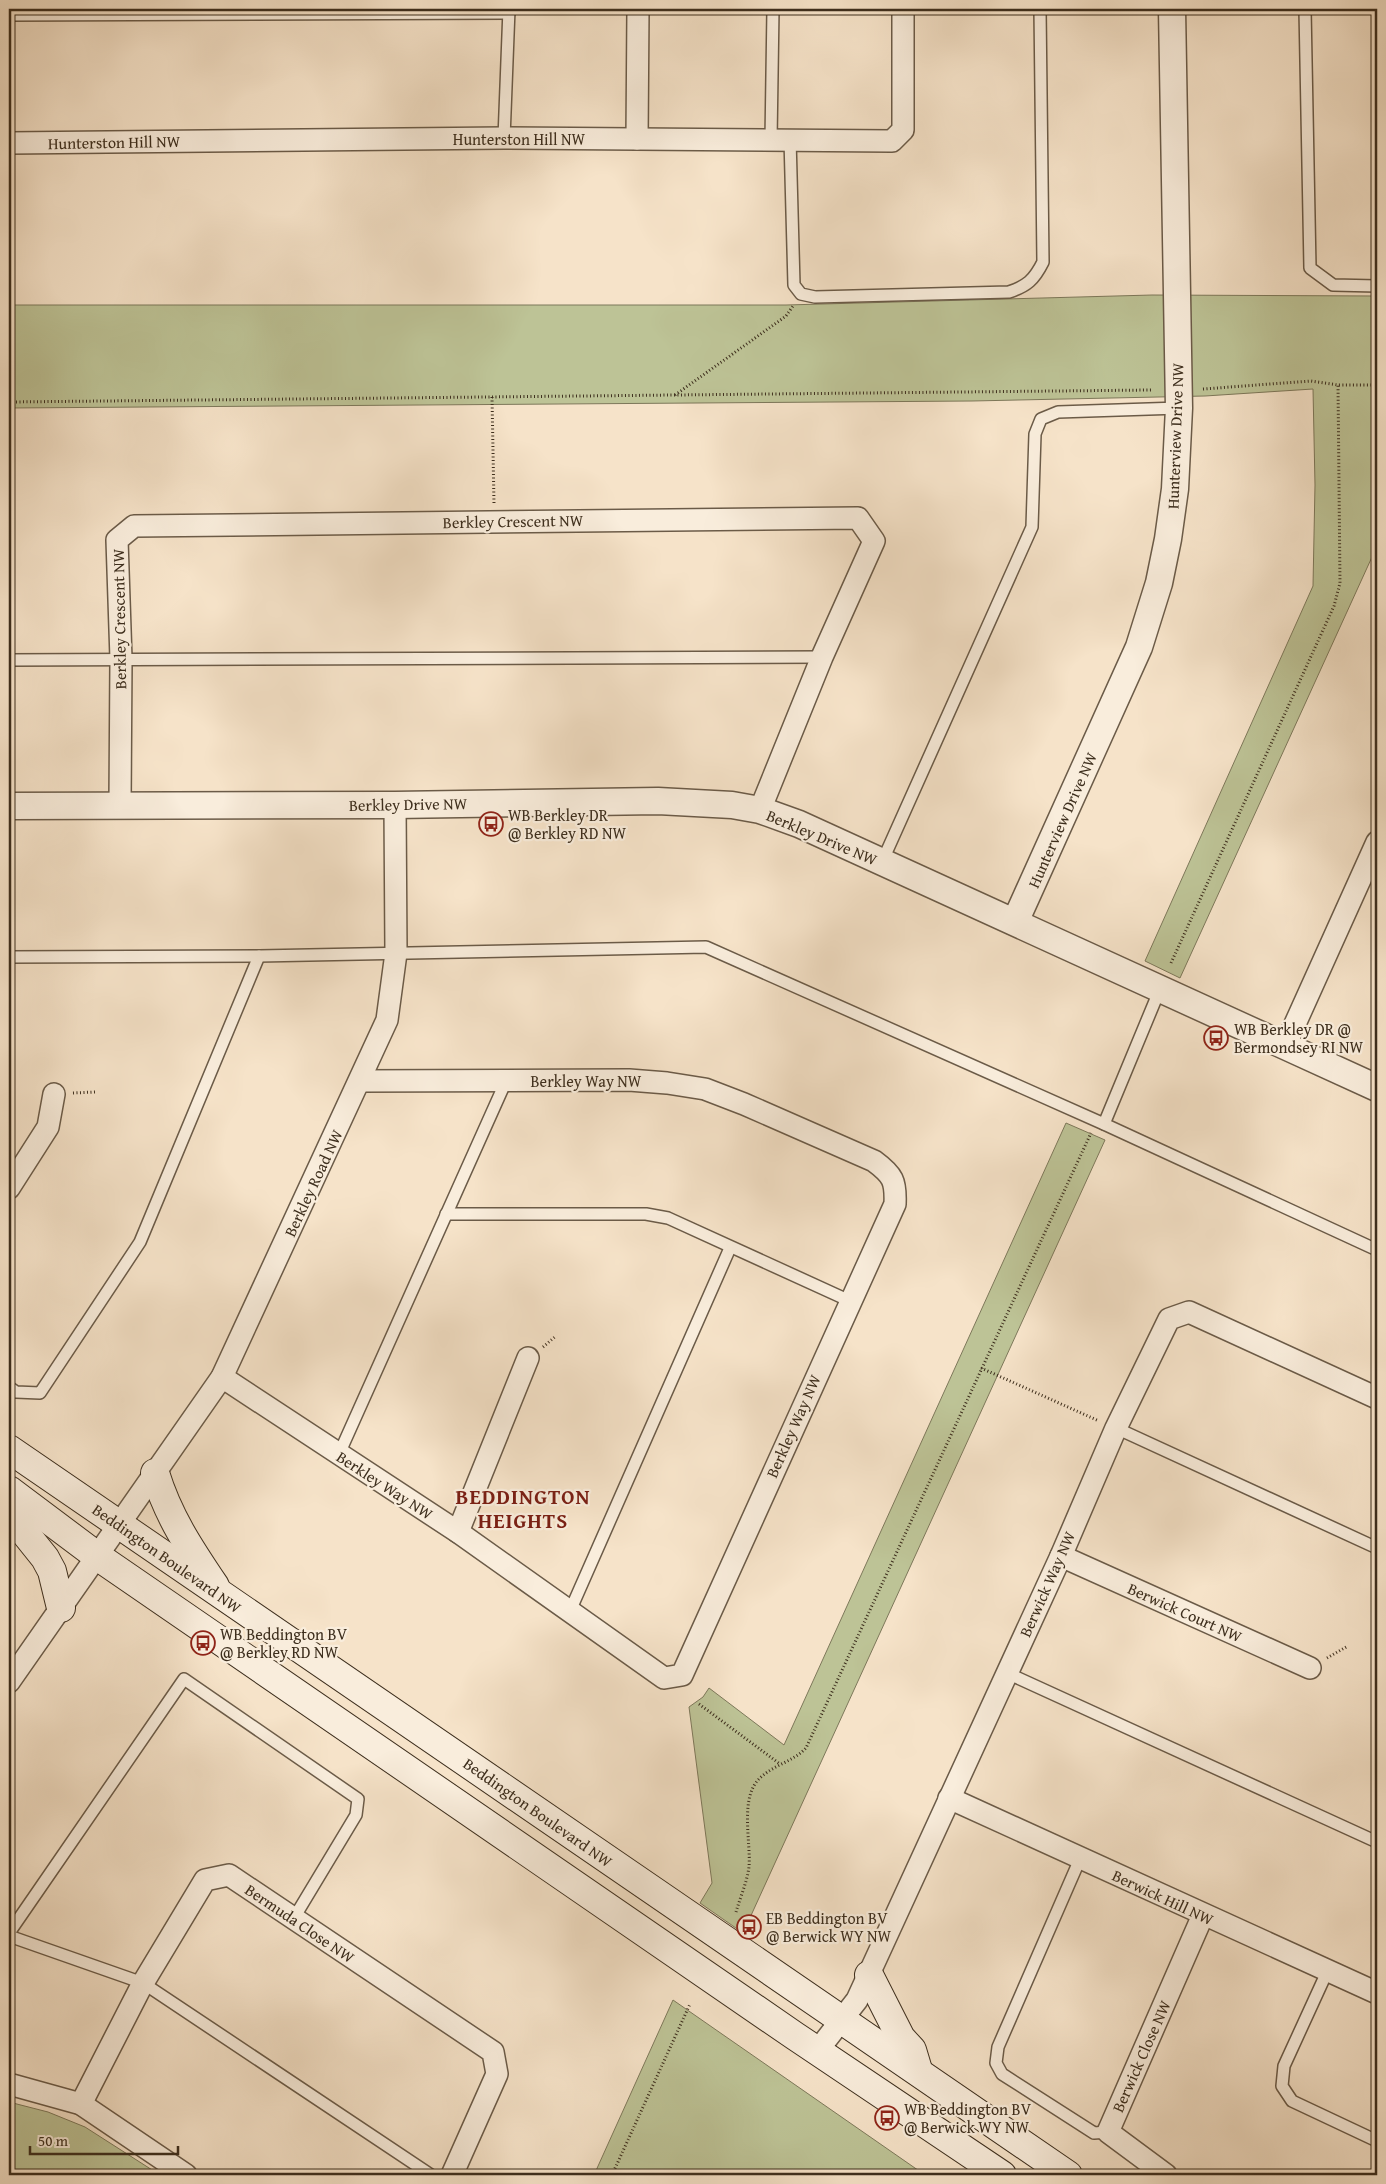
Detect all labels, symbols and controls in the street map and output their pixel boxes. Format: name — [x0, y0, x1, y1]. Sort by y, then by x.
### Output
street label: Hunterston Hill NW — [453, 127, 586, 151]
street label: Hunterston Hill NW — [48, 129, 181, 155]
street label: Hunterview Drive NW — [1160, 362, 1190, 510]
street label: Berkley Crescent NW — [443, 508, 584, 534]
street label: Berkley Crescent NW — [106, 548, 132, 689]
street label: Hunterview Drive NW — [1021, 748, 1103, 892]
street label: Berkley Drive NW — [349, 791, 468, 817]
place label: WB Berkley DR @ Berkley RD NW — [508, 803, 627, 845]
street label: Berkley Drive NW — [763, 803, 881, 871]
bus stop icon: WB Berkley DR @ Berkley RD NW — [478, 811, 504, 837]
place label: WB Berkley DR @ Bermondsey RI NW — [1234, 1017, 1363, 1059]
bus stop icon: WB Berkley DR @ Bermondsey RI NW — [1203, 1025, 1229, 1051]
street label: Berkley Way NW — [531, 1069, 642, 1093]
street label: Berkley Road NW — [278, 1125, 349, 1241]
street label: Berkley Way NW — [759, 1370, 827, 1482]
street label: Berkley Way NW — [332, 1445, 438, 1525]
district label: BEDDINGTON HEIGHTS — [455, 1481, 591, 1536]
street label: Beddington Boulevard NW — [88, 1497, 247, 1619]
street label: Berwick Way NW — [1013, 1527, 1081, 1641]
street label: Berwick Court NW — [1124, 1576, 1246, 1648]
place label: WB Beddington BV @ Berkley RD NW — [220, 1622, 348, 1664]
bus stop icon: WB Beddington BV @ Berkley RD NW — [190, 1630, 216, 1656]
street label: Beddington Boulevard NW — [459, 1751, 618, 1873]
street label: Berwick Hill NW — [1108, 1863, 1218, 1931]
street label: Bermuda Close NW — [241, 1877, 360, 1969]
place label: EB Beddington BV @ Berwick WY NW — [766, 1906, 892, 1948]
bus stop icon: EB Beddington BV @ Berwick WY NW — [736, 1914, 762, 1940]
street label: Berwick Close NW — [1106, 1996, 1177, 2116]
place label: WB Beddington BV @ Berwick WY NW — [904, 2097, 1032, 2139]
bus stop icon: WB Beddington BV @ Berwick WY NW — [874, 2105, 900, 2131]
scale bar — [30, 2124, 178, 2156]
text: 50 m — [38, 2130, 69, 2151]

